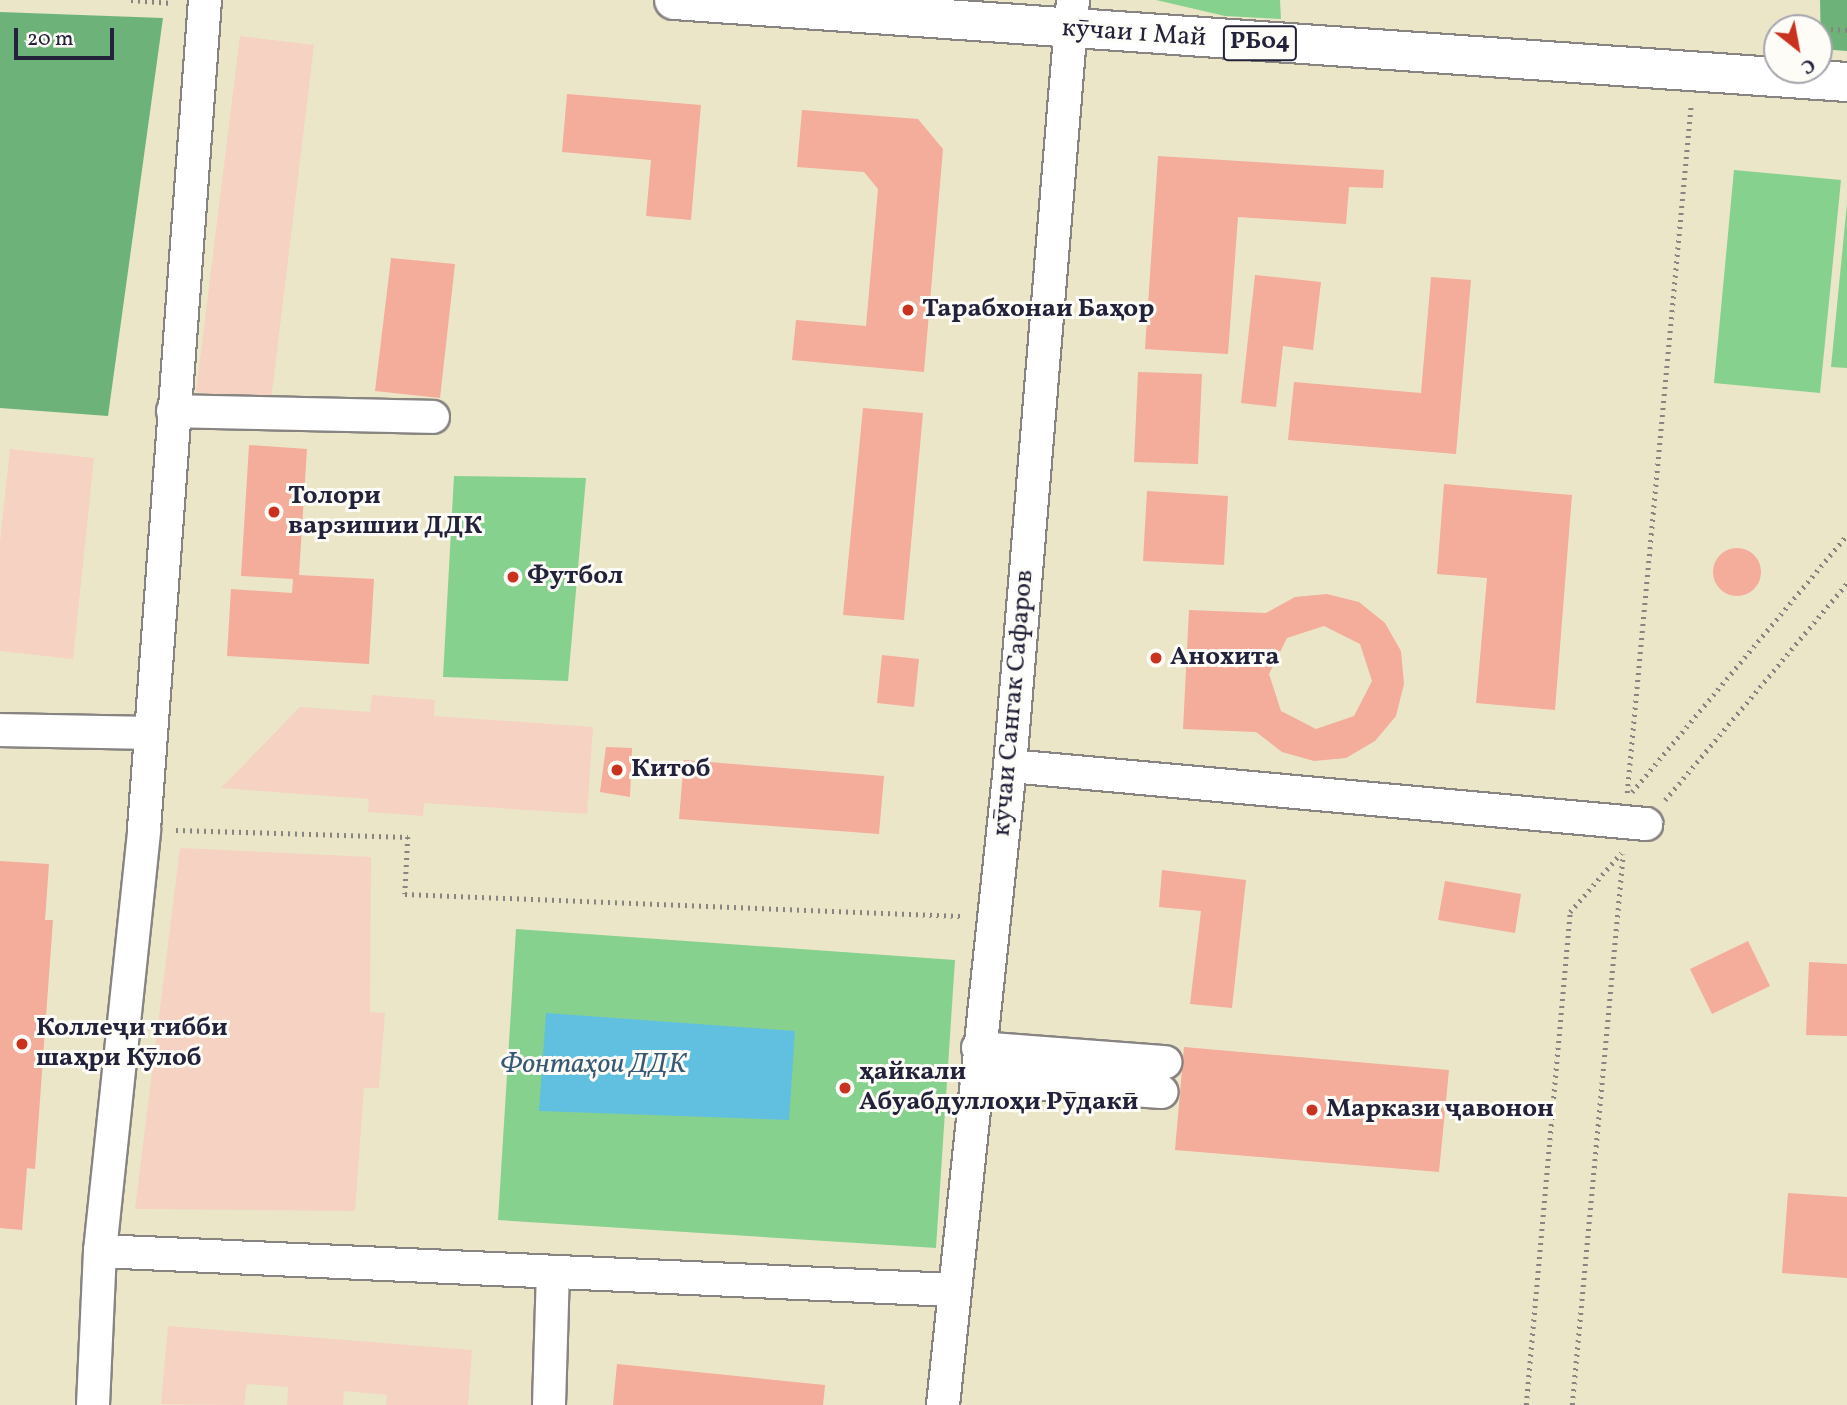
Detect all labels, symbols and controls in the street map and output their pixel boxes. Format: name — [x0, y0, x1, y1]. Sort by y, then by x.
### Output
street label: кӯчаи 1 Май — [1061, 13, 1207, 55]
scale bar — [18, 14, 117, 58]
north arrow — [1763, 14, 1833, 84]
road number: РБ04 — [1222, 23, 1298, 64]
text: 20 m — [27, 25, 73, 54]
text: С — [1796, 51, 1820, 80]
place label: Тарабхонаи Баҳор — [922, 294, 1154, 326]
marker: Тарабхонаи Баҳор — [900, 302, 916, 318]
place label: Толори варзишии ДДК — [288, 481, 482, 542]
marker: Толори варзишии ДДК — [266, 504, 282, 520]
place label: Футбол — [527, 561, 623, 593]
street label: кӯчаи Сангак Сафаров — [987, 568, 1041, 838]
marker: Футбол — [505, 569, 521, 585]
place label: Анохита — [1170, 642, 1279, 674]
marker: Анохита — [1148, 650, 1164, 666]
place label: Китоб — [631, 754, 710, 786]
marker: Китоб — [609, 762, 625, 778]
place label: Коллеҷи тибби шаҳри Кӯлоб — [36, 1013, 228, 1074]
marker: Коллеҷи тибби шаҳри Кӯлоб — [14, 1036, 30, 1052]
water label: Фонтаҳои ДДК — [499, 1048, 687, 1082]
place label: ҳайкали Абуабдуллоҳи Рӯдакӣ — [859, 1057, 1139, 1118]
marker: ҳайкали Абуабдуллоҳи Рӯдакӣ — [837, 1080, 853, 1096]
place label: Маркази ҷавонон — [1326, 1094, 1554, 1126]
marker: Маркази ҷавонон — [1304, 1102, 1320, 1118]

